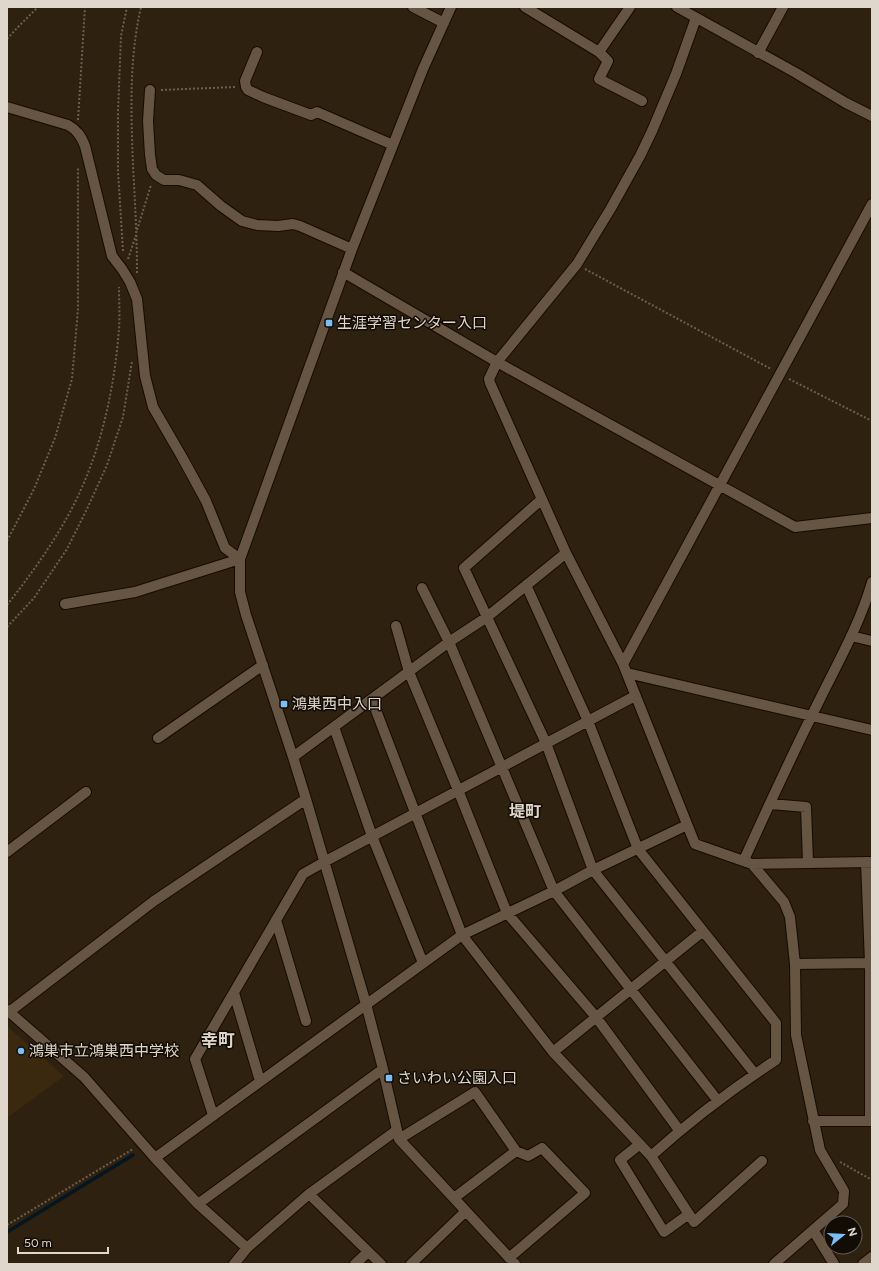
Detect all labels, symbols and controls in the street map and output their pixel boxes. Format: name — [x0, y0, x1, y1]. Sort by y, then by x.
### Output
place label: 生涯学習センター入口 — [337, 314, 487, 332]
marker: 生涯学習センター入口 — [324, 318, 334, 328]
place label: 鴻巣西中入口 — [292, 695, 382, 713]
marker: 鴻巣西中入口 — [279, 699, 289, 709]
district label: 堤町 — [509, 802, 541, 821]
district label: 幸町 — [201, 1030, 235, 1050]
place label: 鴻巣市立鴻巣西中学校 — [29, 1042, 179, 1060]
marker: 鴻巣市立鴻巣西中学校 — [16, 1046, 26, 1056]
place label: さいわい公園入口 — [397, 1069, 517, 1087]
marker: さいわい公園入口 — [384, 1073, 394, 1083]
north arrow — [823, 1215, 863, 1255]
text: N — [845, 1226, 860, 1238]
scale bar — [18, 1229, 108, 1255]
text: 50 m — [24, 1236, 52, 1250]

